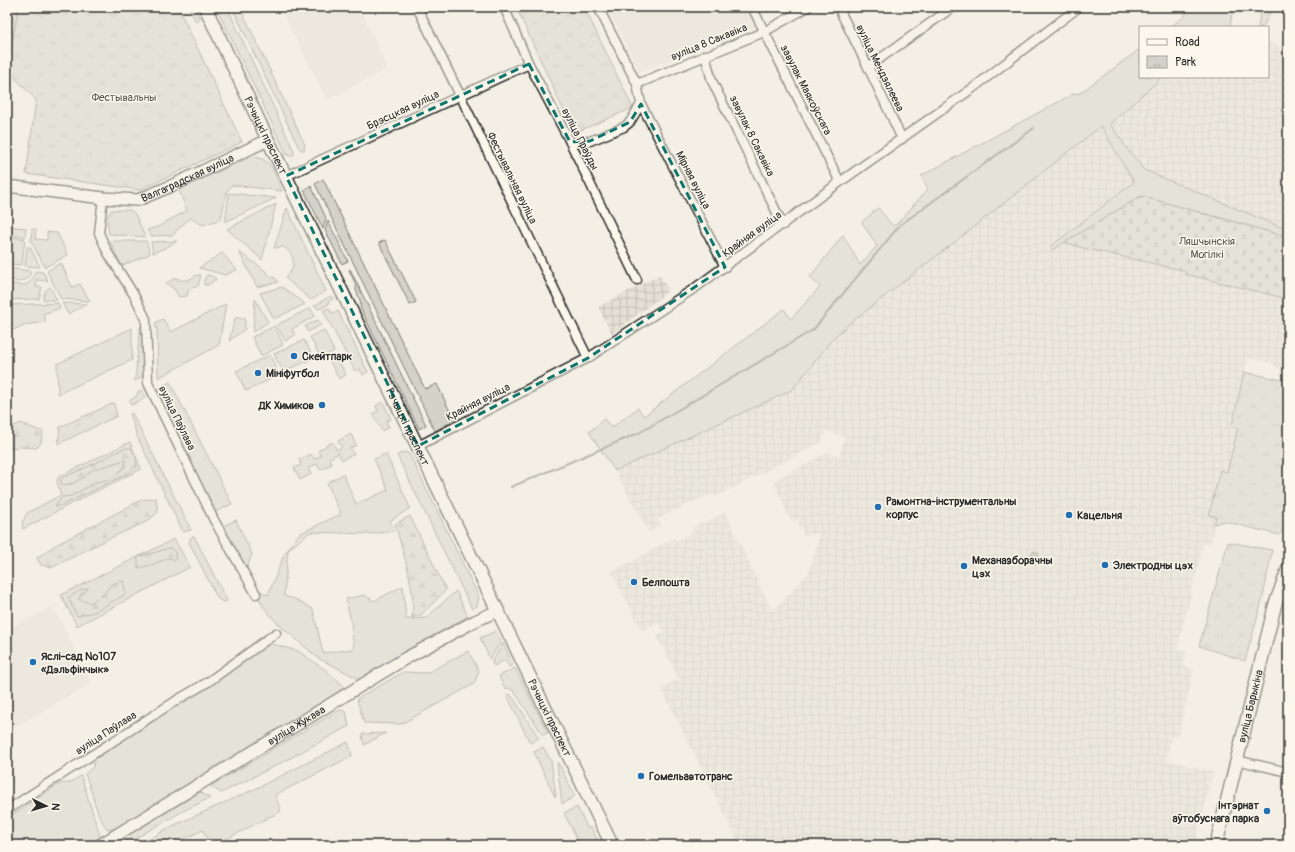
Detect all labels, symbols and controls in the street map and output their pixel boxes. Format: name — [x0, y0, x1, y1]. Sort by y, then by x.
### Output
street label: вуліца 8 Сакавіка — [669, 21, 749, 63]
street label: вуліца Мендзялеева — [853, 22, 907, 114]
legend — [1139, 26, 1269, 78]
text: Road — [1175, 35, 1200, 50]
street label: завулак Маякоўскага — [778, 43, 834, 137]
text: Park — [1175, 55, 1196, 70]
street label: Брэсцкая вуліца — [365, 88, 441, 132]
park label: Фестывальны — [92, 91, 156, 104]
street label: завулак 8 Сакавіка — [727, 93, 777, 179]
street label: Рэчыцкі праспект — [242, 94, 290, 177]
street label: вуліца Праўды — [559, 106, 601, 172]
street label: Фестывальная вуліца — [484, 130, 540, 226]
street label: Мірная вуліца — [673, 149, 713, 211]
street label: Валгаградская вуліца — [139, 151, 236, 204]
street label: Крайняя вуліца — [720, 208, 784, 260]
park label: Ляшчынскія Могілкі — [1178, 235, 1235, 261]
place label: Скейтпарк — [302, 350, 353, 363]
marker: Скейтпарк — [289, 351, 299, 361]
place label: Мініфутбол — [266, 367, 320, 380]
marker: Мініфутбол — [253, 368, 263, 378]
street label: Крайняя вуліца — [444, 380, 512, 424]
street label: вуліца Паўлава — [156, 384, 198, 452]
street label: Рэчыцкі праспект — [383, 386, 432, 468]
place label: ДК Химиков — [258, 399, 315, 412]
marker: ДК Химиков — [317, 400, 327, 410]
place label: Рамонтна-інструментальны корпус — [886, 495, 1016, 521]
marker: Рамонтна-інструментальны корпус — [873, 502, 883, 512]
place label: Кацельня — [1077, 509, 1122, 522]
marker: Кацельня — [1064, 510, 1074, 520]
place label: Механазборачны цэх — [972, 554, 1053, 580]
place label: Электродны цэх — [1113, 559, 1193, 572]
marker: Электродны цэх — [1100, 560, 1110, 570]
marker: Механазборачны цэх — [959, 561, 969, 571]
place label: Белпошта — [642, 576, 690, 589]
marker: Белпошта — [629, 577, 639, 587]
place label: Яслі-сад №107 «Дэльфінчык» — [40, 650, 116, 676]
marker: Яслі-сад №107 «Дэльфінчык» — [28, 657, 38, 667]
street label: вуліца Барыкіна — [1235, 668, 1265, 744]
street label: Рэчыцкі праспект — [525, 677, 575, 759]
street label: вуліца Жукава — [265, 703, 327, 748]
street label: вуліца Паўлава — [73, 708, 139, 758]
place label: Гомельавтотранс — [649, 770, 733, 783]
marker: Гомельавтотранс — [636, 771, 646, 781]
north arrow — [26, 786, 66, 826]
place label: Інтэрнат аўтобуснага парка — [1173, 799, 1259, 825]
text: N — [49, 803, 62, 812]
marker: Інтэрнат аўтобуснага парка — [1262, 806, 1272, 816]

